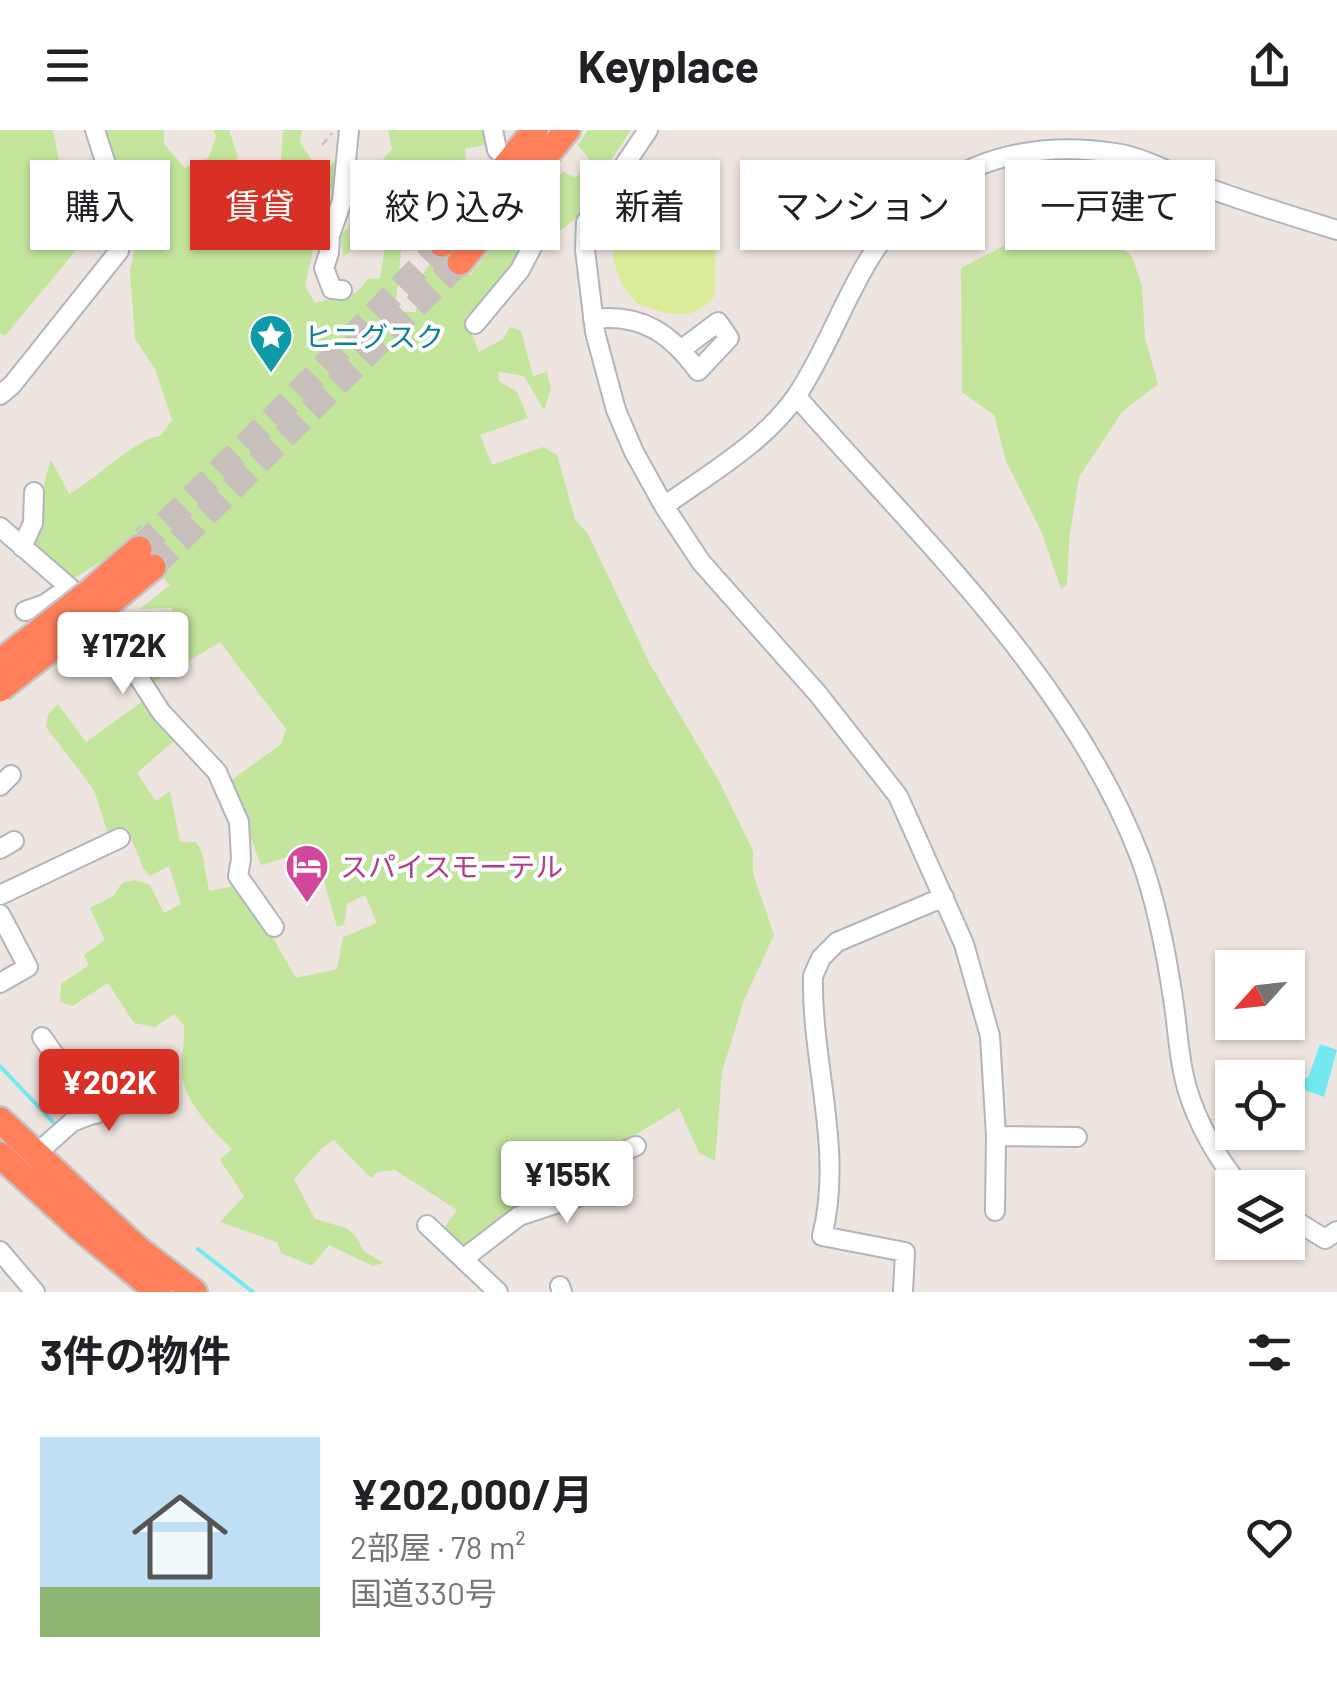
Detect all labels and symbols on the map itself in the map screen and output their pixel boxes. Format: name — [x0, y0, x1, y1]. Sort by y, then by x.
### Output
place icon: ヒニグスク — [248, 313, 294, 374]
place label: ヒニグスク — [304, 319, 444, 353]
pin: ¥172K — [53, 612, 193, 697]
hotel icon: スパイスモーテル — [284, 843, 330, 904]
place label: スパイスモーテル — [340, 849, 563, 883]
north arrow — [1215, 950, 1305, 1040]
pin: ¥202K — [39, 1049, 179, 1134]
pin: ¥155K — [497, 1141, 637, 1226]

